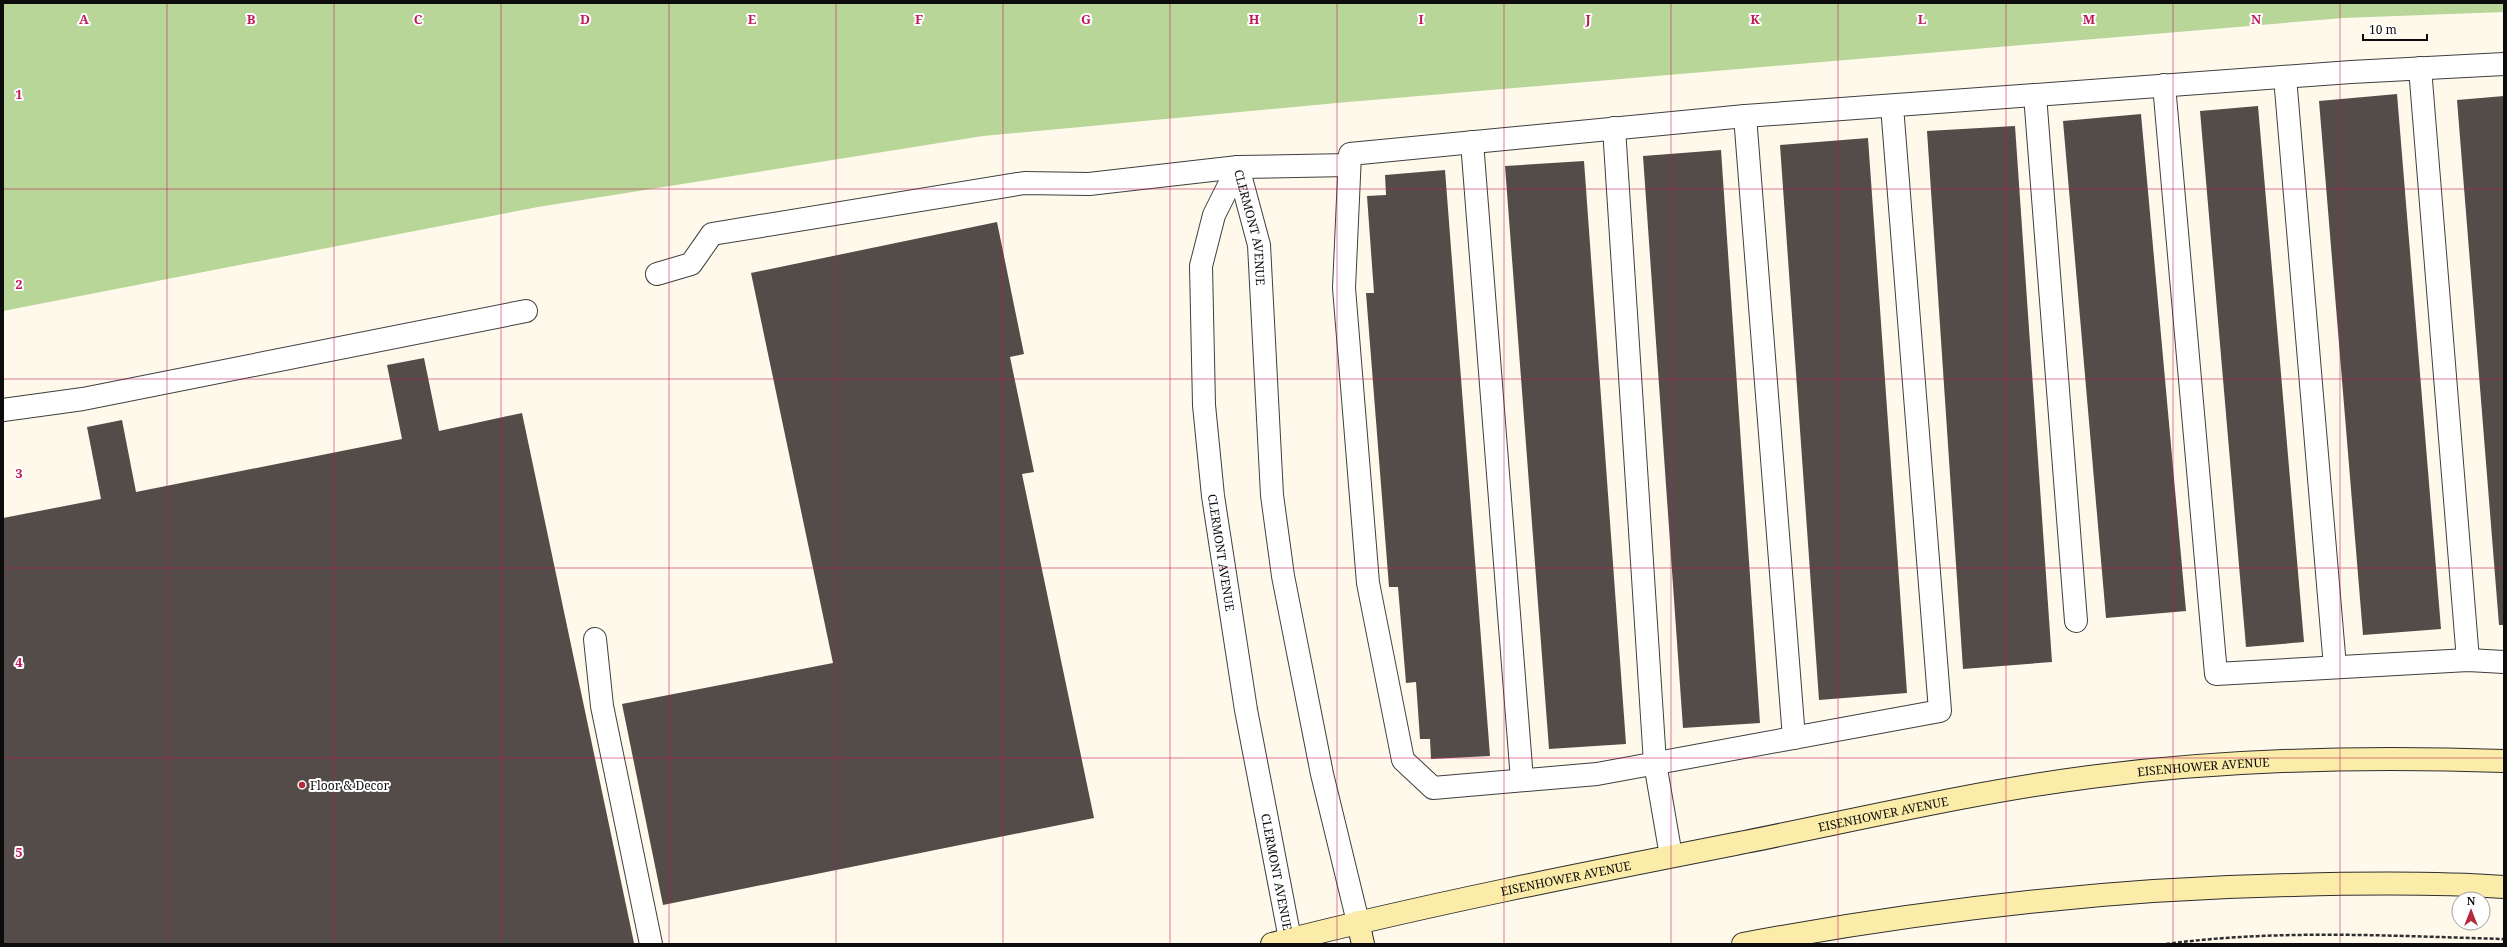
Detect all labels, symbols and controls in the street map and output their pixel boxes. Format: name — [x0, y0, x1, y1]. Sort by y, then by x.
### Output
text: A — [79, 10, 89, 28]
text: B — [247, 10, 256, 28]
text: C — [414, 10, 423, 28]
text: D — [580, 10, 590, 28]
text: E — [748, 10, 757, 28]
text: F — [915, 10, 923, 28]
text: G — [1081, 10, 1091, 28]
text: H — [1249, 10, 1260, 28]
text: I — [1418, 10, 1424, 28]
text: J — [1584, 10, 1591, 28]
text: K — [1750, 10, 1760, 28]
text: L — [1918, 10, 1927, 28]
text: M — [2083, 10, 2096, 28]
text: N — [2251, 10, 2262, 28]
scale bar — [2363, 16, 2427, 42]
text: 10 m — [2369, 21, 2397, 38]
text: 1 — [15, 85, 23, 103]
street label: CLERMONT AVENUE — [1231, 167, 1270, 286]
text: 2 — [15, 275, 23, 293]
text: 3 — [15, 464, 23, 482]
street label: CLERMONT AVENUE — [1204, 493, 1239, 612]
text: 4 — [15, 653, 23, 671]
street label: EISENHOWER AVENUE — [2136, 753, 2270, 780]
place label: Floor & Decor — [310, 777, 389, 794]
marker: Floor & Decor — [297, 780, 307, 790]
street label: EISENHOWER AVENUE — [1816, 792, 1950, 835]
street label: CLERMONT AVENUE — [1258, 812, 1297, 931]
text: 5 — [15, 843, 23, 861]
street label: EISENHOWER AVENUE — [1499, 856, 1632, 899]
north arrow — [2451, 891, 2491, 931]
text: N — [2467, 893, 2476, 908]

